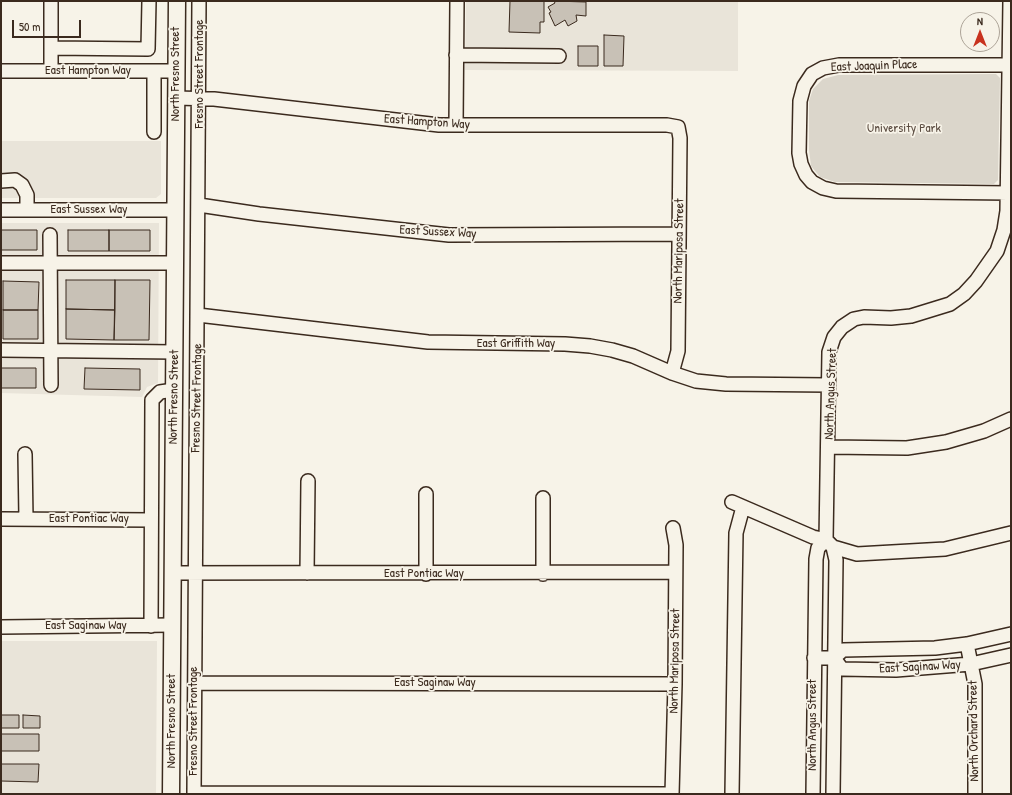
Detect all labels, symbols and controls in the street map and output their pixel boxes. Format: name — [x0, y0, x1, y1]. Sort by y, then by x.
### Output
scale bar — [14, 12, 83, 38]
north arrow — [960, 12, 1000, 52]
text: N — [977, 14, 983, 28]
text: 50 m — [19, 18, 40, 35]
street label: Fresno Street Frontage — [192, 20, 208, 128]
street label: North Fresno Street — [168, 27, 184, 121]
street label: East Joaquin Place — [831, 57, 917, 75]
street label: East Hampton Way — [45, 63, 131, 79]
street label: East Hampton Way — [384, 111, 470, 133]
park label: University Park — [867, 121, 941, 137]
street label: North Mariposa Street — [670, 198, 688, 304]
street label: East Sussex Way — [50, 202, 128, 218]
street label: East Sussex Way — [399, 222, 477, 242]
street label: East Griffith Way — [477, 336, 555, 352]
street label: Fresno Street Frontage — [188, 343, 206, 453]
street label: North Angus Street — [822, 348, 840, 440]
street label: North Fresno Street — [165, 350, 183, 444]
street label: East Pontiac Way — [49, 511, 129, 527]
street label: East Pontiac Way — [384, 566, 464, 582]
street label: North Mariposa Street — [666, 608, 684, 714]
street label: East Saginaw Way — [45, 618, 127, 634]
street label: East Saginaw Way — [879, 657, 961, 677]
street label: Fresno Street Frontage — [186, 667, 202, 775]
street label: North Fresno Street — [164, 674, 180, 768]
street label: East Saginaw Way — [394, 675, 476, 691]
street label: North Angus Street — [805, 679, 821, 771]
street label: North Orchard Street — [965, 680, 983, 782]

